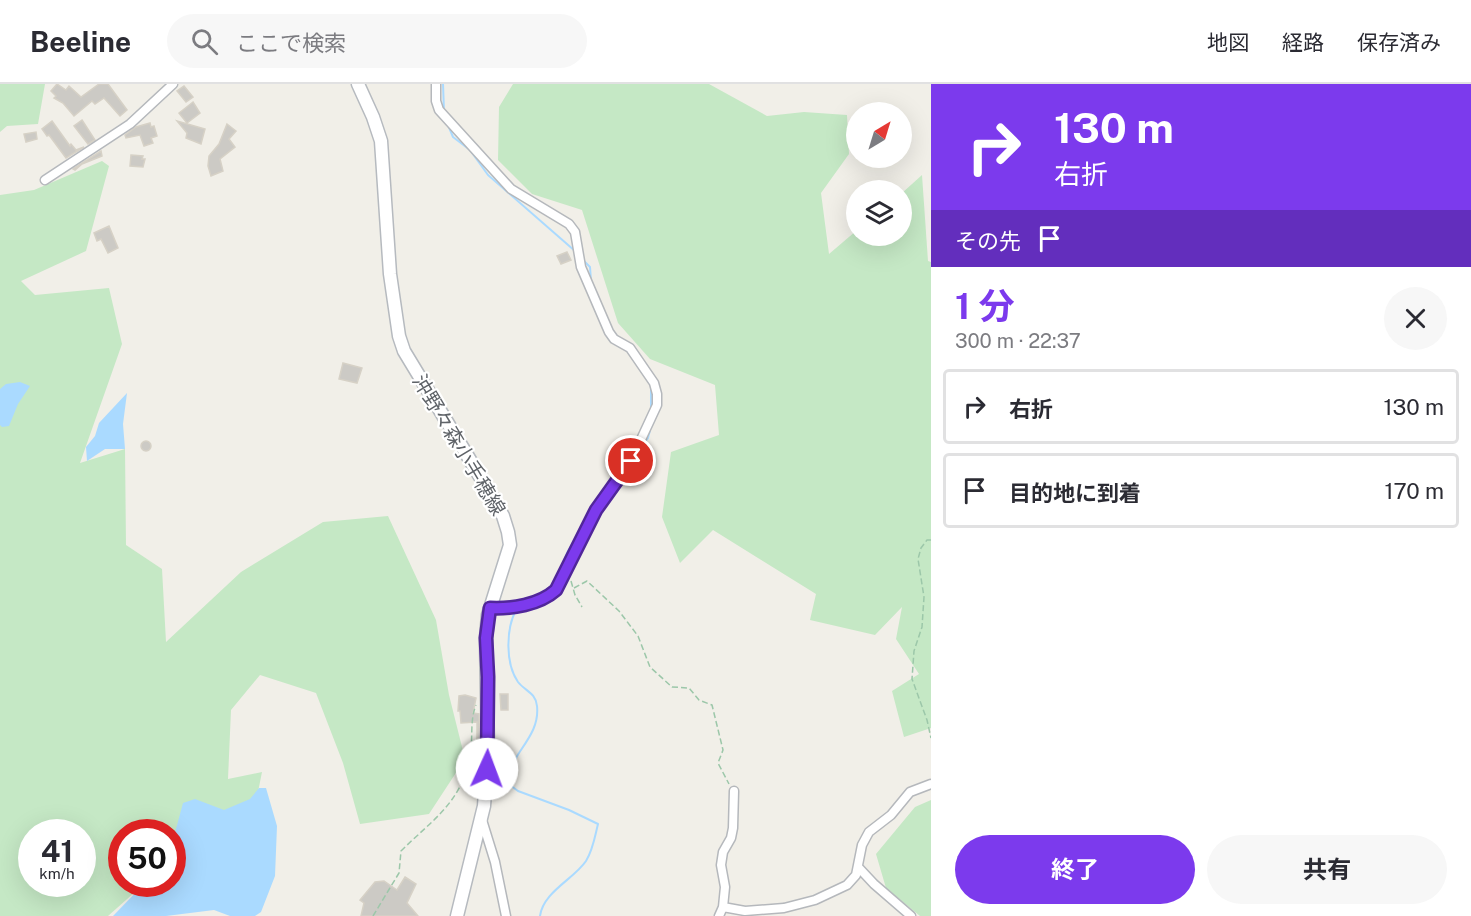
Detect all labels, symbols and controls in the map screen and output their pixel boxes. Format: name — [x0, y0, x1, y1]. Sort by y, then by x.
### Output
search box — [167, 14, 587, 68]
text: Beeline — [30, 25, 131, 58]
icon: search — [188, 25, 221, 58]
text: ここで検索 — [236, 30, 346, 56]
text: 地図 — [1207, 30, 1249, 55]
text: 経路 — [1282, 30, 1324, 55]
text: 保存済み — [1357, 30, 1441, 55]
north arrow — [846, 102, 912, 168]
map controls — [846, 102, 912, 246]
text: 130 m — [1054, 103, 1174, 152]
icon: right — [955, 108, 1033, 186]
text: 右折 — [1054, 158, 1108, 190]
button: layers — [846, 180, 912, 246]
icon: arrive — [1033, 222, 1066, 255]
text: その先 — [955, 228, 1021, 254]
text: 1 分 — [955, 285, 1015, 327]
button: close — [1384, 287, 1447, 350]
text: 300 m · 22:37 — [955, 329, 1081, 353]
street label: 沖野々森小手穂線 — [408, 370, 510, 520]
icon: right — [958, 390, 991, 423]
text: 130 m — [1383, 394, 1444, 420]
text: 右折 — [1009, 396, 1053, 422]
pin — [605, 435, 656, 486]
icon: arrive — [614, 444, 647, 477]
icon: arrive — [958, 474, 991, 507]
text: 170 m — [1384, 478, 1444, 504]
text: 目的地に到着 — [1009, 480, 1141, 506]
position arrow — [455, 737, 519, 801]
speed limit sign: 50 — [108, 819, 186, 897]
text: 41 — [41, 833, 73, 869]
button: 終了 — [955, 835, 1195, 904]
button: 共有 — [1207, 835, 1447, 904]
text: km/h — [39, 865, 75, 882]

